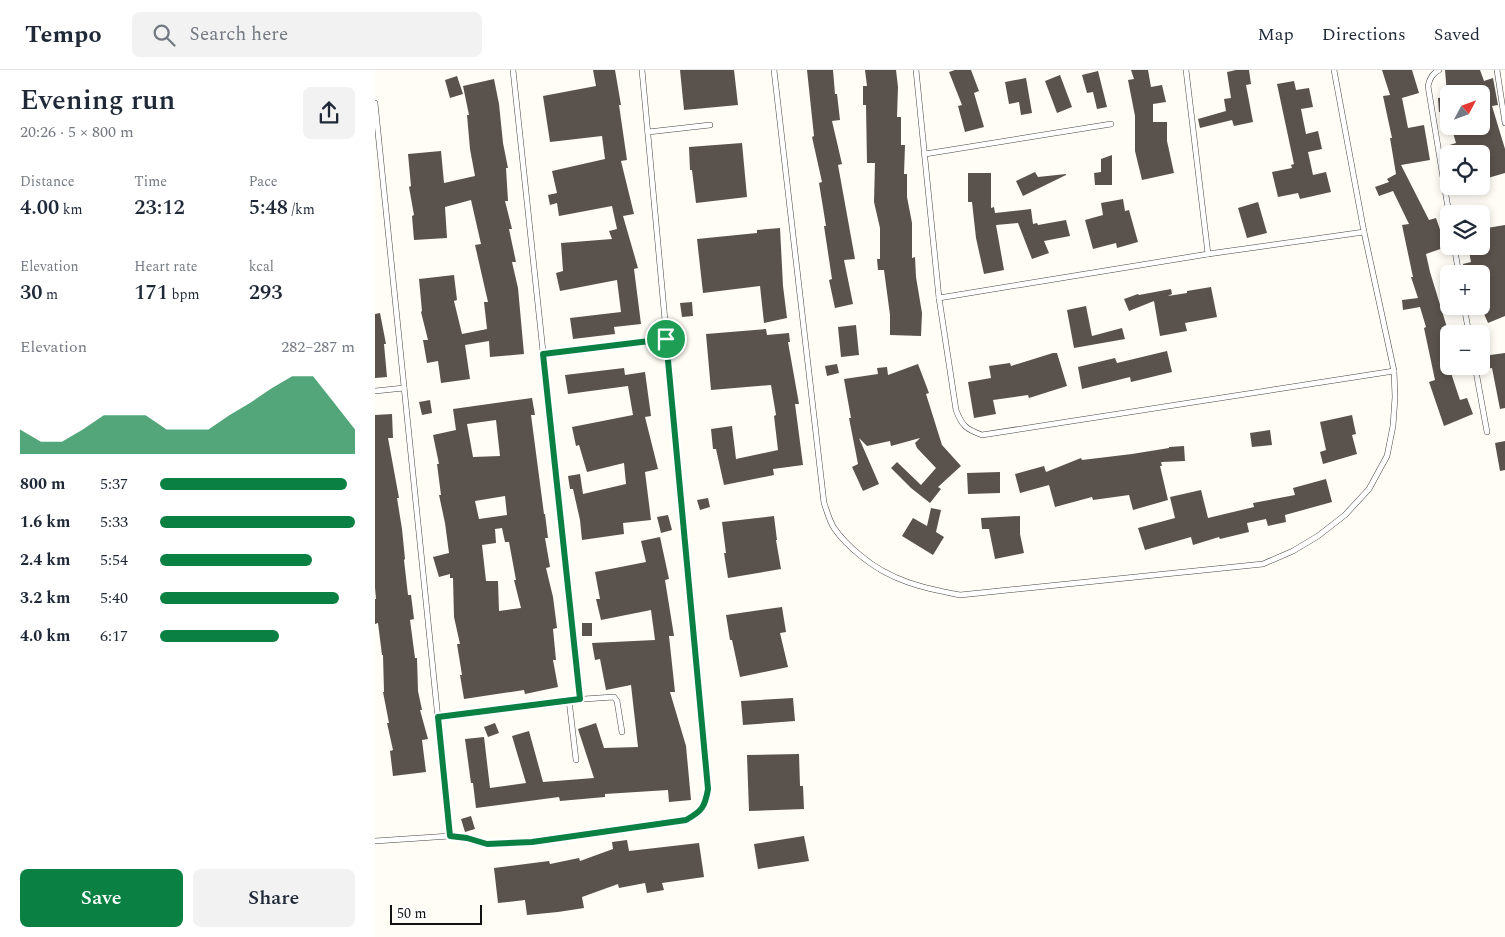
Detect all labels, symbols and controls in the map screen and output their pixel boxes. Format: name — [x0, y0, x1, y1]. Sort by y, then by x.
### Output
search box — [132, 12, 482, 57]
text: Tempo — [25, 17, 102, 53]
text: Search here — [190, 20, 288, 49]
icon: search — [150, 21, 178, 49]
text: Map — [1258, 21, 1294, 48]
text: Directions — [1322, 21, 1406, 48]
text: Saved — [1434, 21, 1480, 48]
text: Evening run — [20, 79, 175, 122]
north arrow — [1440, 85, 1490, 135]
map controls — [1440, 85, 1490, 375]
button: share — [303, 87, 355, 139]
text: 20:26 · 5 × 800 m — [20, 120, 134, 144]
button: locate — [1440, 145, 1490, 195]
text: Distance — [20, 171, 75, 192]
text: Time — [134, 171, 167, 192]
text: Pace — [249, 171, 278, 192]
text: 4.00 — [20, 192, 59, 224]
text: 23:12 — [134, 192, 185, 224]
text: 5:48 — [249, 192, 288, 224]
text: km — [59, 199, 83, 220]
text: /km — [288, 199, 315, 220]
button: layers — [1440, 205, 1490, 255]
text: Elevation — [20, 256, 79, 277]
text: Heart rate — [134, 256, 198, 277]
text: kcal — [249, 256, 274, 277]
button: + — [1440, 265, 1490, 315]
text: 30 — [20, 277, 43, 309]
text: 171 — [134, 277, 168, 309]
text: 293 — [249, 277, 282, 309]
text: m — [43, 284, 58, 305]
text: bpm — [168, 284, 199, 305]
pin — [645, 318, 687, 360]
icon: arrive — [652, 325, 680, 353]
button: − — [1440, 325, 1490, 375]
text: Elevation — [20, 335, 87, 359]
text: 282–287 m — [281, 335, 355, 359]
text: 800 m — [20, 472, 65, 496]
text: 5:37 — [100, 472, 128, 496]
text: 1.6 km — [20, 510, 70, 534]
text: 5:33 — [100, 510, 128, 534]
text: 2.4 km — [20, 548, 70, 572]
text: 5:54 — [100, 548, 128, 572]
text: 3.2 km — [20, 586, 70, 610]
text: 5:40 — [100, 586, 128, 610]
text: 4.0 km — [20, 624, 70, 648]
text: 6:17 — [100, 624, 128, 648]
button: Save — [20, 869, 183, 927]
button: Share — [193, 869, 355, 927]
scale bar — [390, 902, 483, 925]
text: 50 m — [397, 903, 427, 924]

